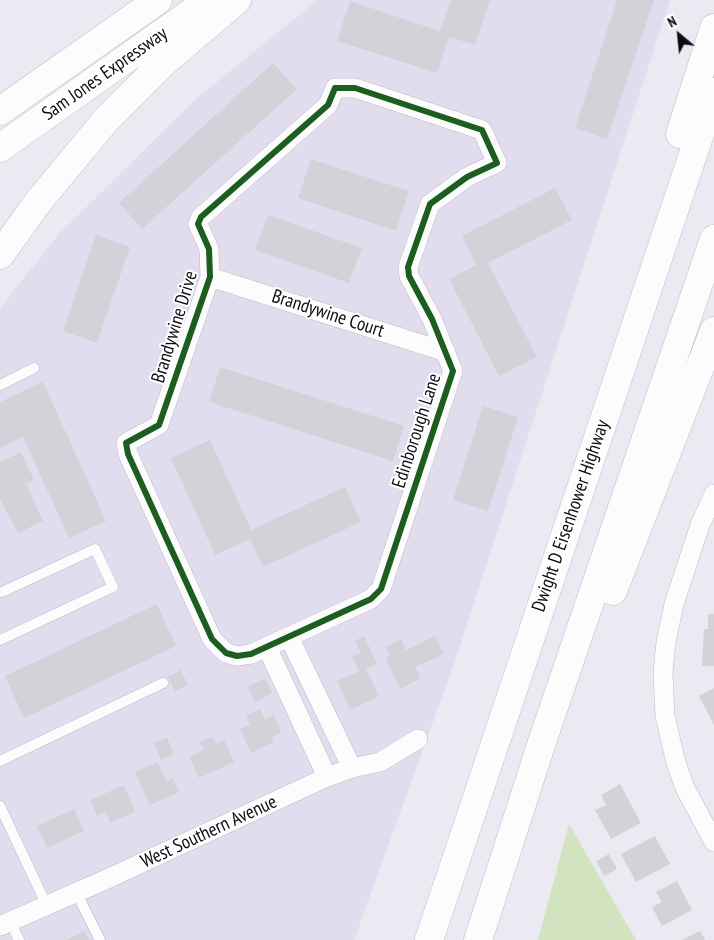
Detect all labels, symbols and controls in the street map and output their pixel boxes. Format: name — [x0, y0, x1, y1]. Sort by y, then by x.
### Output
north arrow — [654, 10, 704, 60]
text: N — [664, 12, 680, 31]
street label: Sam Jones Expressway — [38, 22, 172, 126]
street label: Brandywine Drive — [147, 268, 203, 386]
street label: Brandywine Court — [269, 285, 387, 343]
street label: Edinborough Lane — [388, 371, 446, 491]
street label: Dwight D Eisenhower Highway — [527, 417, 615, 615]
street label: West Southern Avenue — [137, 791, 281, 873]

